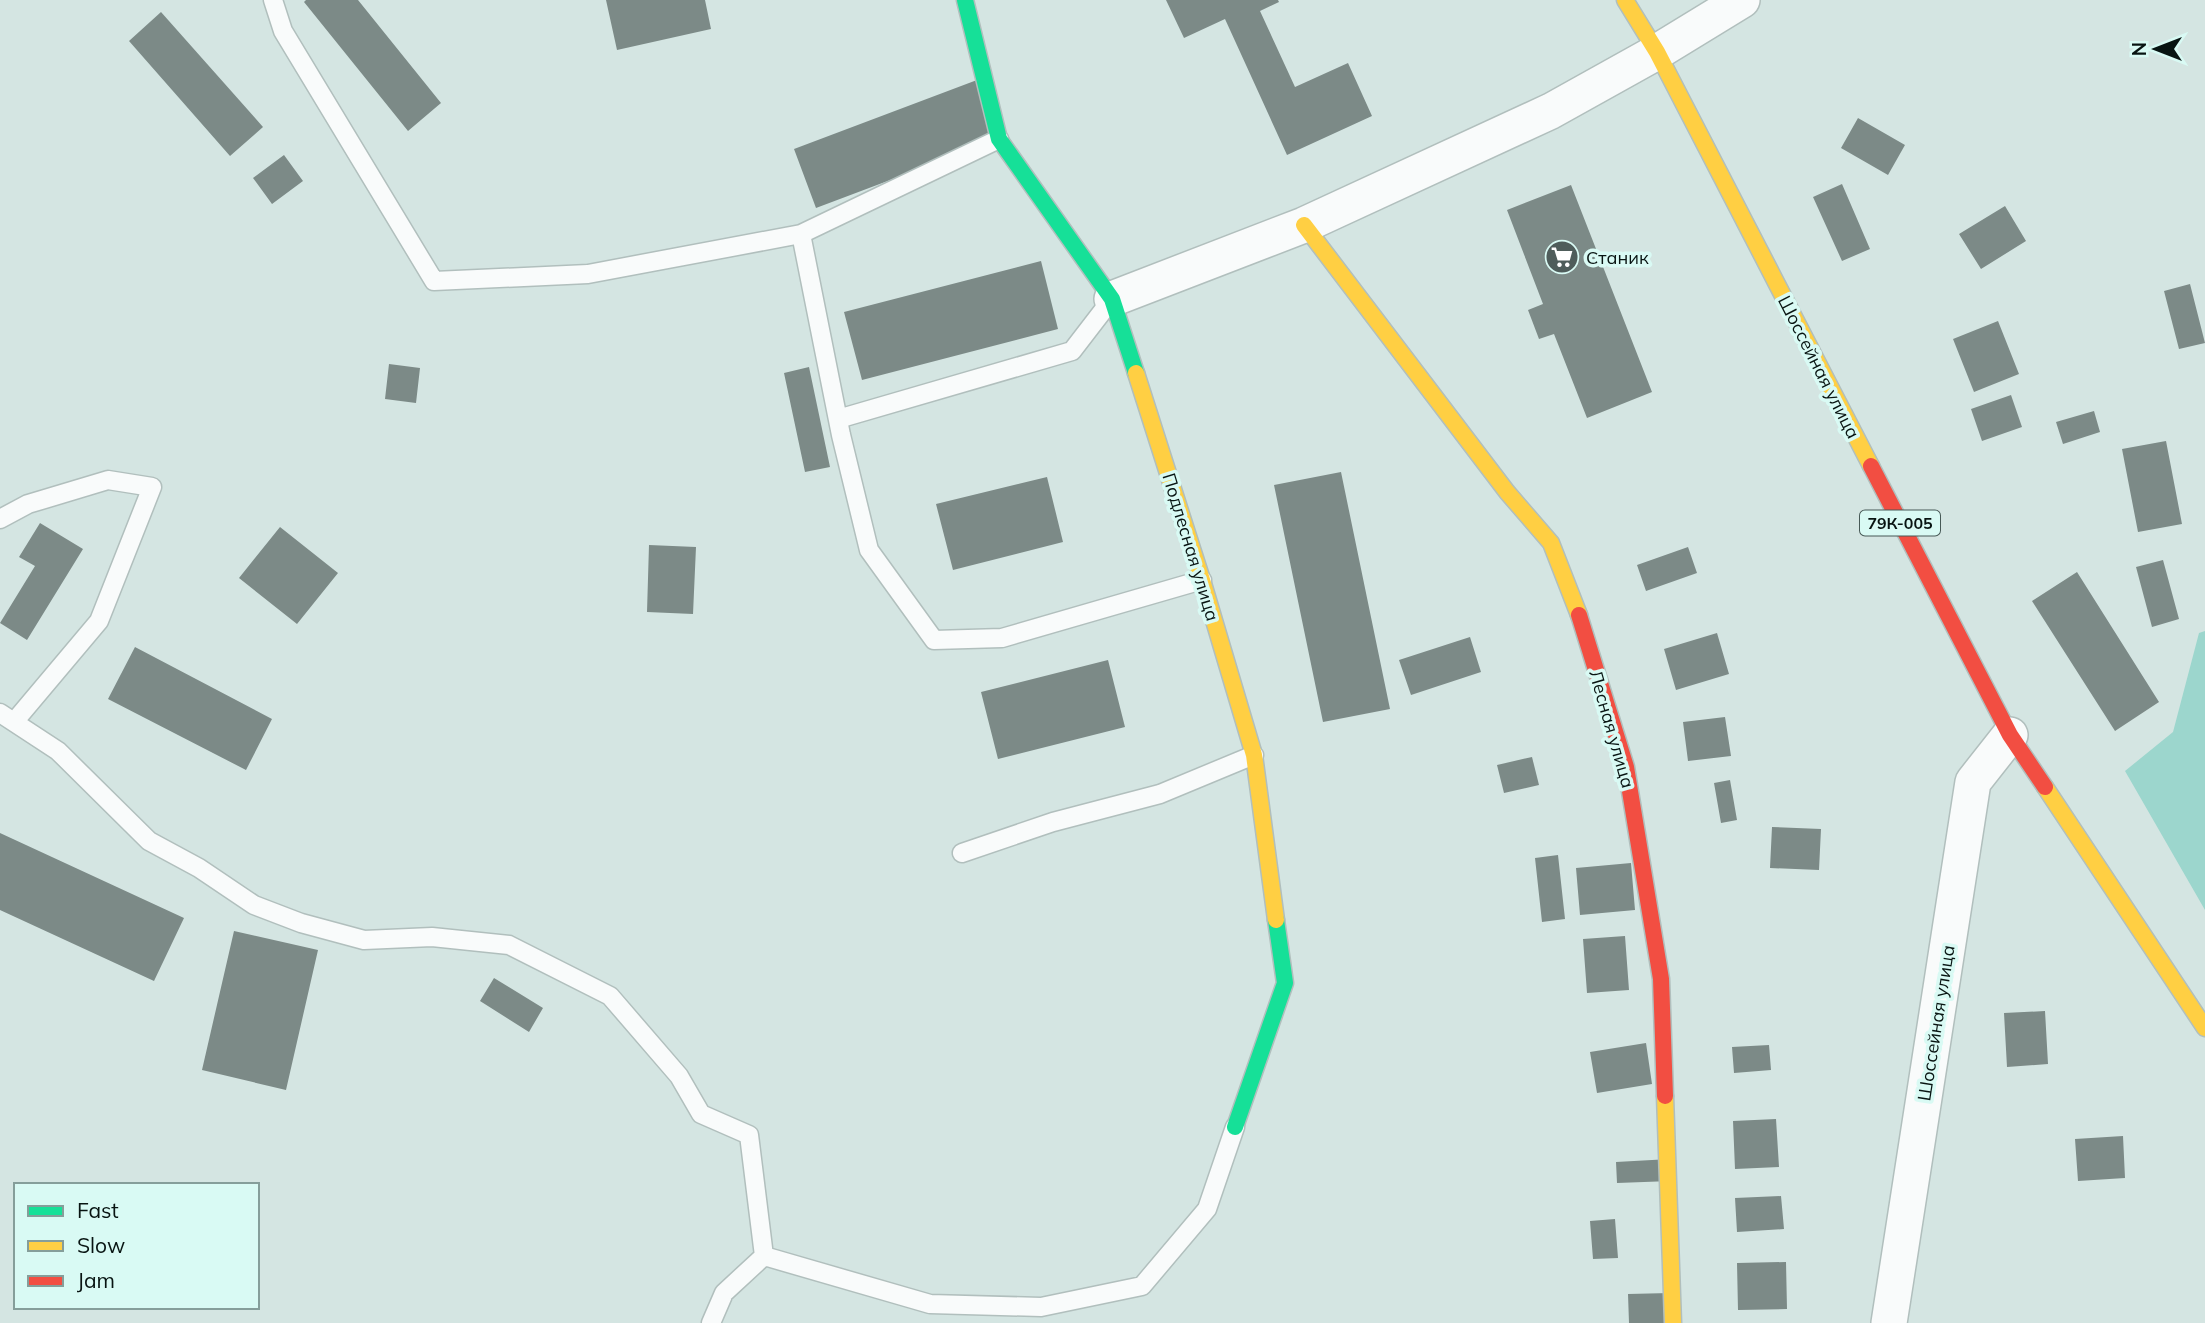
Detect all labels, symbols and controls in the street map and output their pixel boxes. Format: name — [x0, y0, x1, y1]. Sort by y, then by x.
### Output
north arrow — [2121, 14, 2191, 84]
text: N — [2127, 42, 2151, 56]
supermarket icon: Станик — [1543, 238, 1581, 276]
place label: Станик — [1586, 246, 1649, 269]
street label: Шоссейная улица — [1773, 292, 1865, 442]
street label: Подлесная улица — [1158, 470, 1224, 624]
road number: 79К-005 — [1860, 510, 1940, 536]
street label: Лесная улица — [1584, 667, 1640, 791]
street label: Шоссейная улица — [1912, 943, 1960, 1103]
legend — [14, 1183, 259, 1309]
text: Fast — [77, 1197, 119, 1223]
text: Slow — [77, 1232, 125, 1258]
text: Jam — [77, 1267, 115, 1293]

